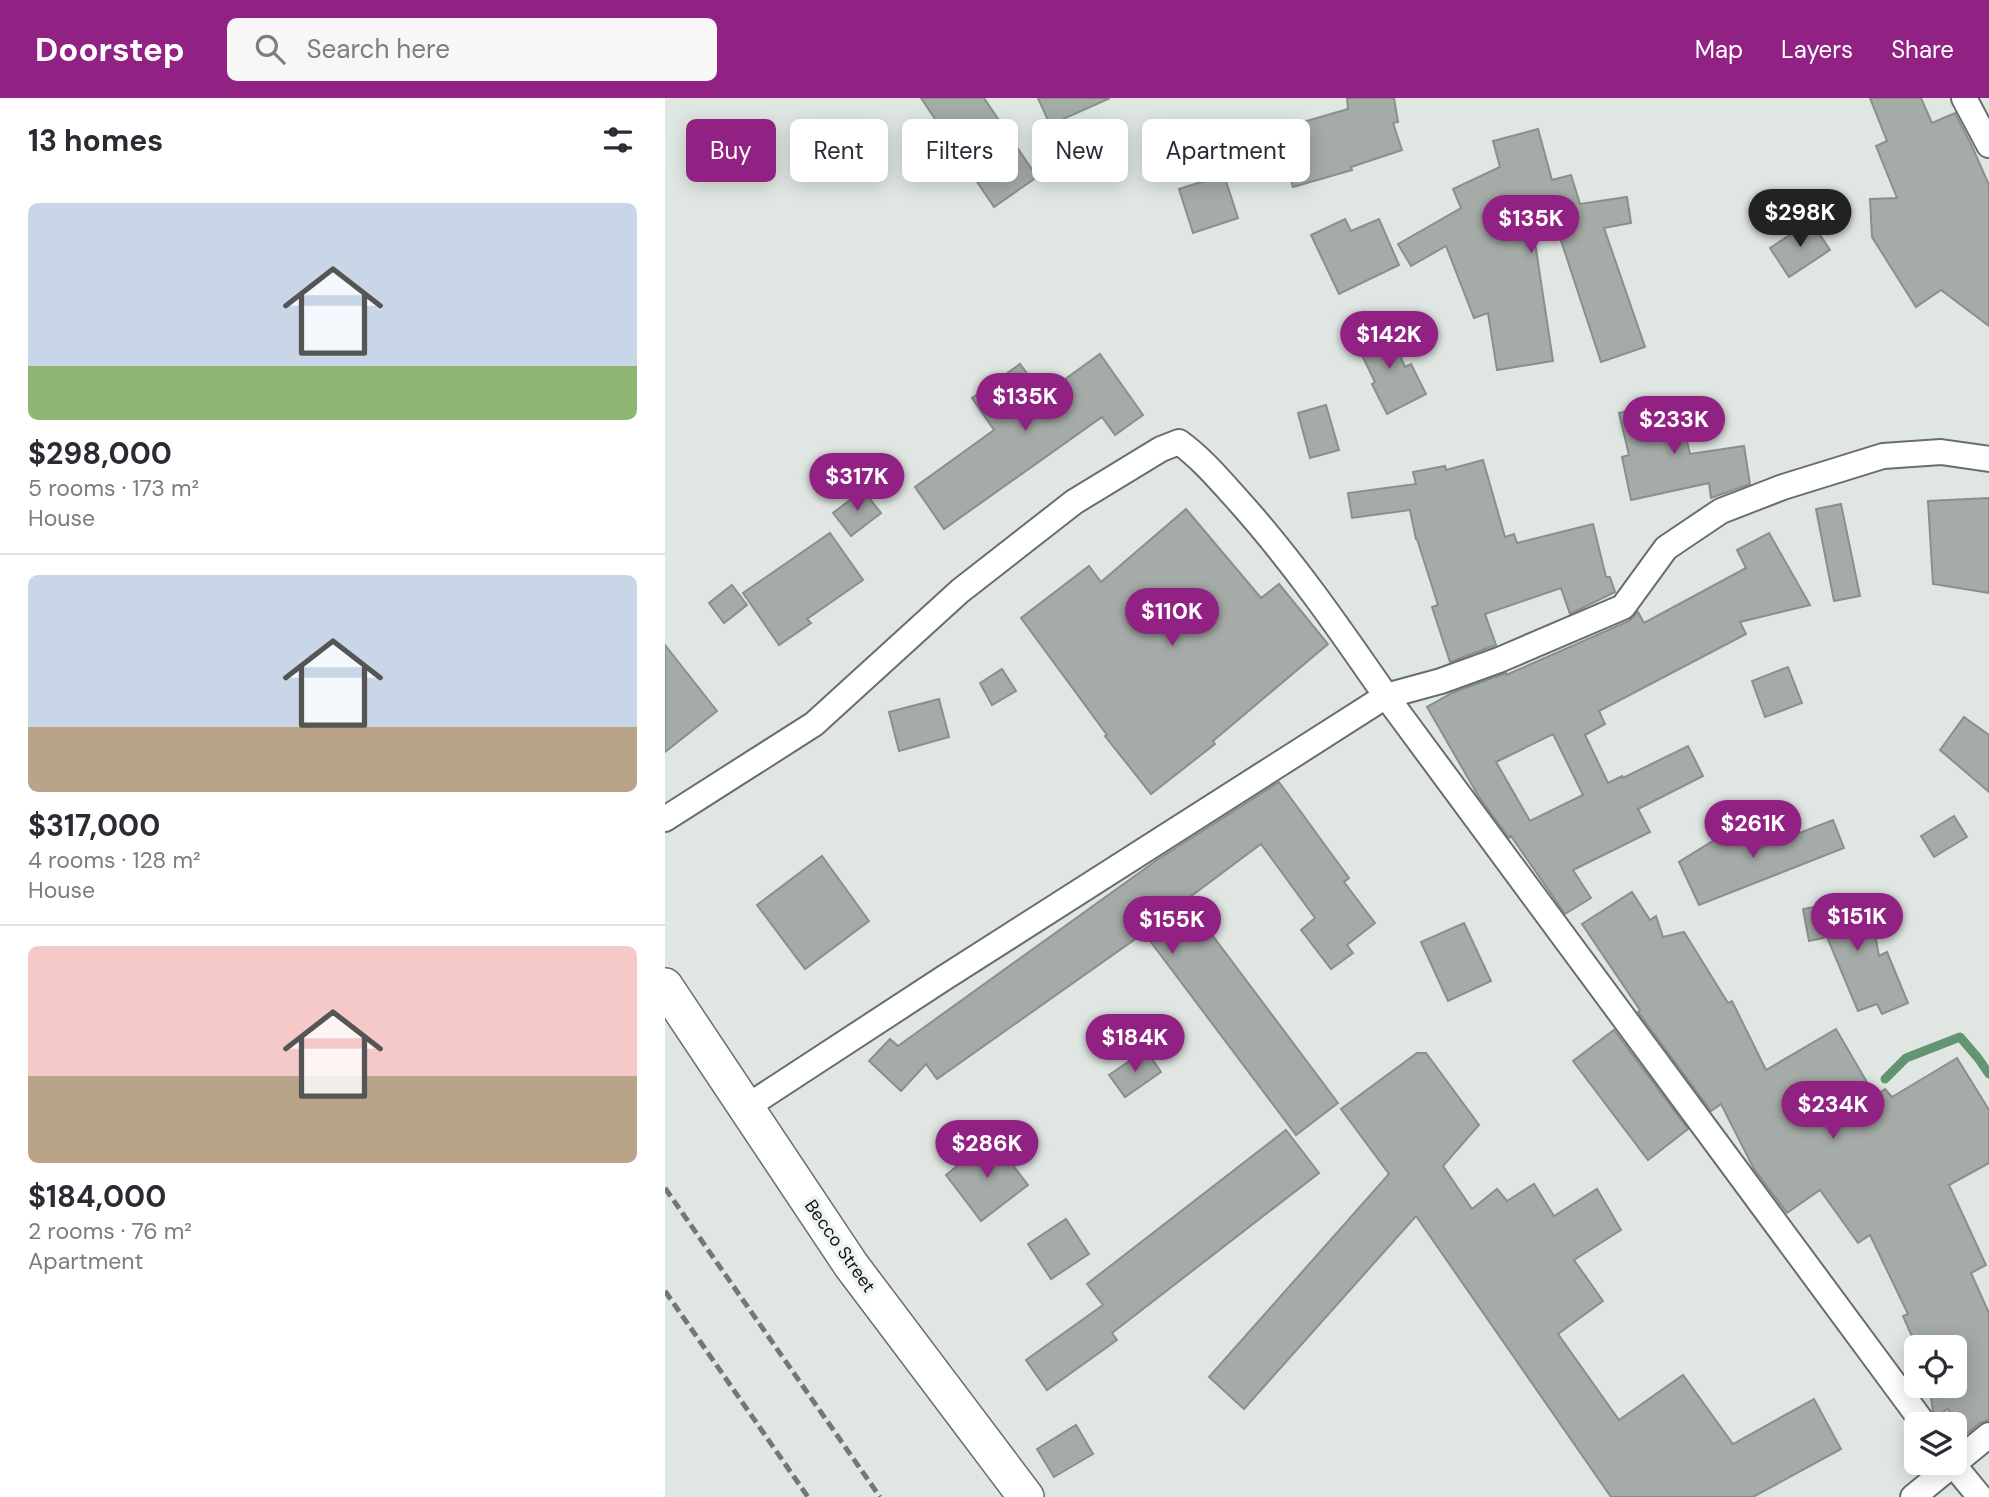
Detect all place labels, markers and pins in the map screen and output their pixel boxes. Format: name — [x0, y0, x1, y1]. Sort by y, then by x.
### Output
pin: $298K — [1751, 190, 1849, 249]
pin: $135K — [1482, 195, 1580, 255]
pin: $142K — [1340, 312, 1438, 371]
pin: $135K — [976, 374, 1074, 433]
pin: $233K — [1625, 396, 1723, 456]
pin: $317K — [808, 454, 906, 513]
pin: $110K — [1123, 588, 1221, 648]
pin: $261K — [1704, 800, 1802, 860]
pin: $151K — [1808, 894, 1906, 953]
pin: $155K — [1123, 896, 1221, 956]
pin: $184K — [1086, 1014, 1184, 1074]
pin: $234K — [1784, 1082, 1882, 1141]
pin: $286K — [938, 1121, 1036, 1180]

